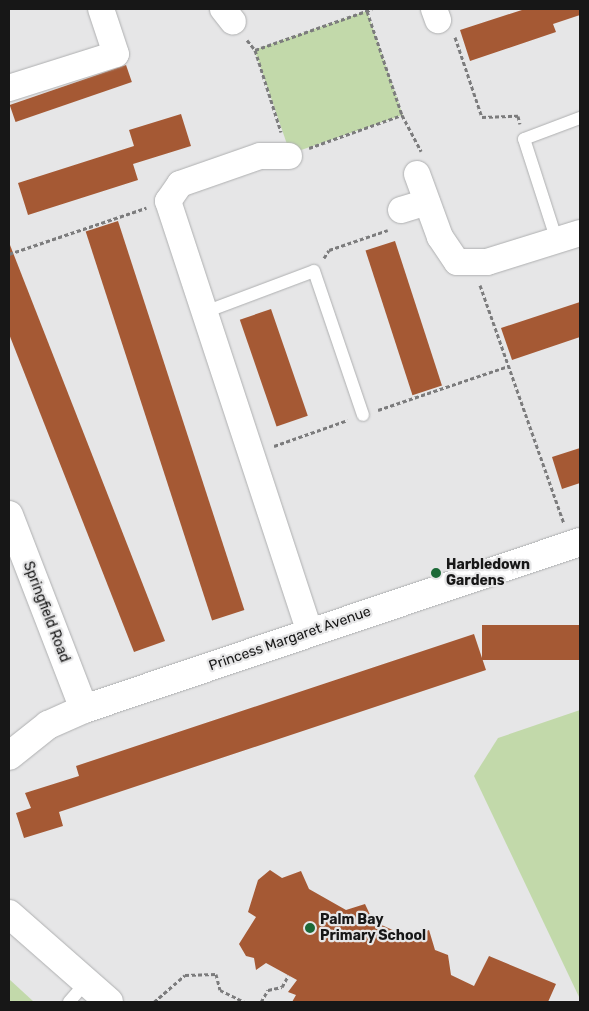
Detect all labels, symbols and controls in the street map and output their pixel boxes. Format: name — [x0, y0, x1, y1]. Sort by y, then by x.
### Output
place label: Harbledown Gardens — [446, 557, 530, 590]
street label: Springfield Road — [19, 559, 73, 665]
marker: Harbledown Gardens — [430, 567, 442, 579]
street label: Princess Margaret Avenue — [207, 603, 373, 675]
place label: Palm Bay Primary School — [320, 912, 426, 944]
marker: Palm Bay Primary School — [304, 922, 316, 934]

